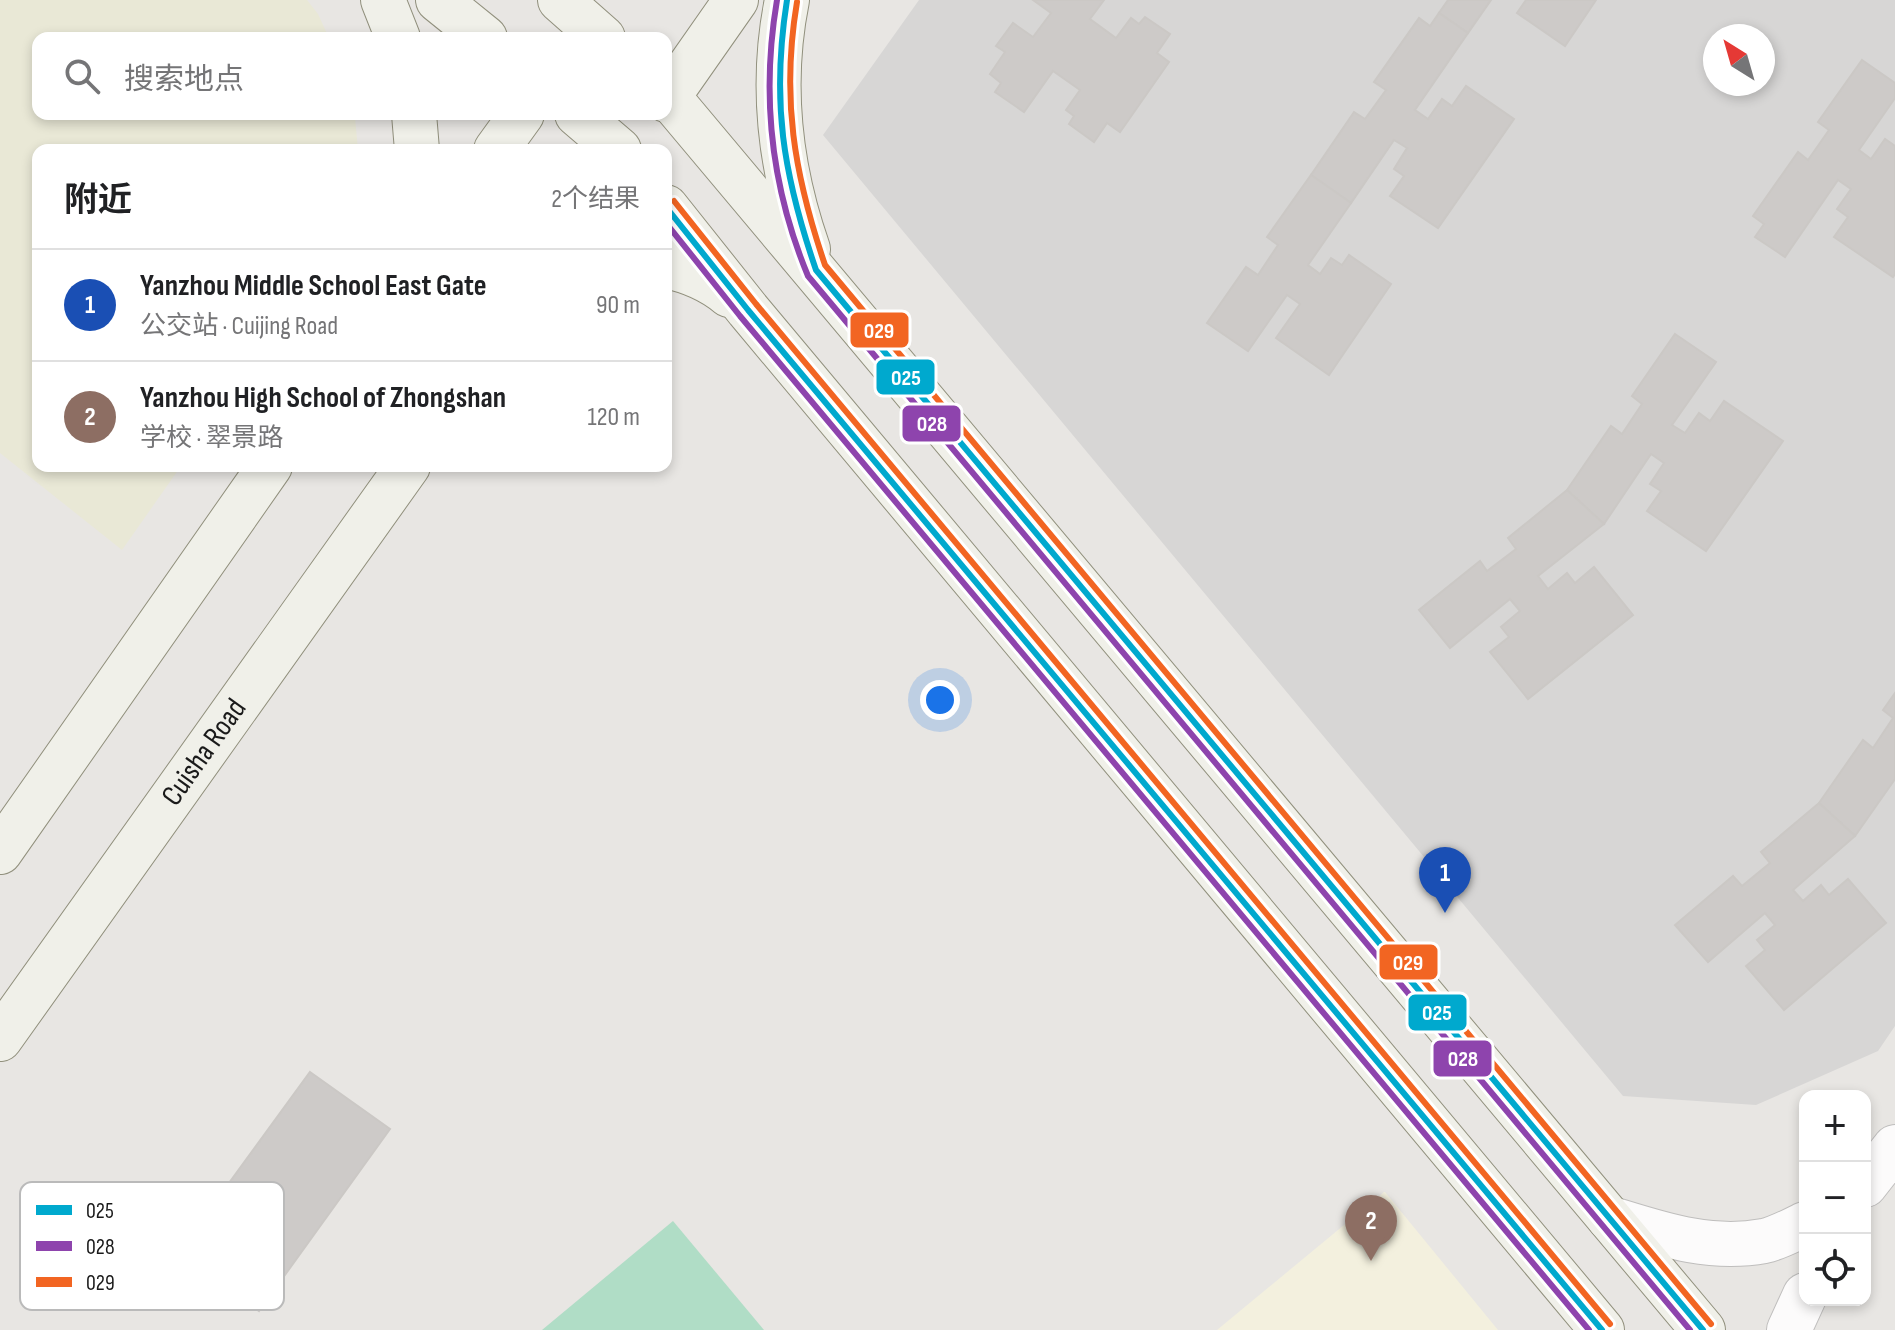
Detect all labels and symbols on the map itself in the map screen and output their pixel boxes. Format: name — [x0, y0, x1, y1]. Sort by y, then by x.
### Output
north arrow — [1703, 24, 1775, 96]
line badge: 029 — [849, 311, 910, 349]
text: 029 — [864, 318, 894, 345]
line badge: 025 — [875, 358, 936, 396]
text: 025 — [891, 365, 921, 392]
line badge: 028 — [901, 404, 962, 443]
text: 028 — [917, 411, 947, 438]
your location — [920, 680, 960, 720]
street label: Cuisha Road — [154, 692, 254, 813]
pin: 1 — [1419, 847, 1471, 913]
line badge: 029 — [1378, 943, 1439, 981]
text: 029 — [1393, 950, 1423, 977]
line badge: 025 — [1407, 993, 1468, 1032]
text: 025 — [1422, 1000, 1452, 1027]
line badge: 028 — [1432, 1039, 1493, 1078]
text: 028 — [1448, 1046, 1478, 1073]
legend — [20, 1182, 284, 1310]
pin: 2 — [1345, 1195, 1397, 1261]
text: 025 — [86, 1198, 114, 1225]
text: 028 — [86, 1234, 115, 1261]
text: 029 — [86, 1270, 115, 1297]

